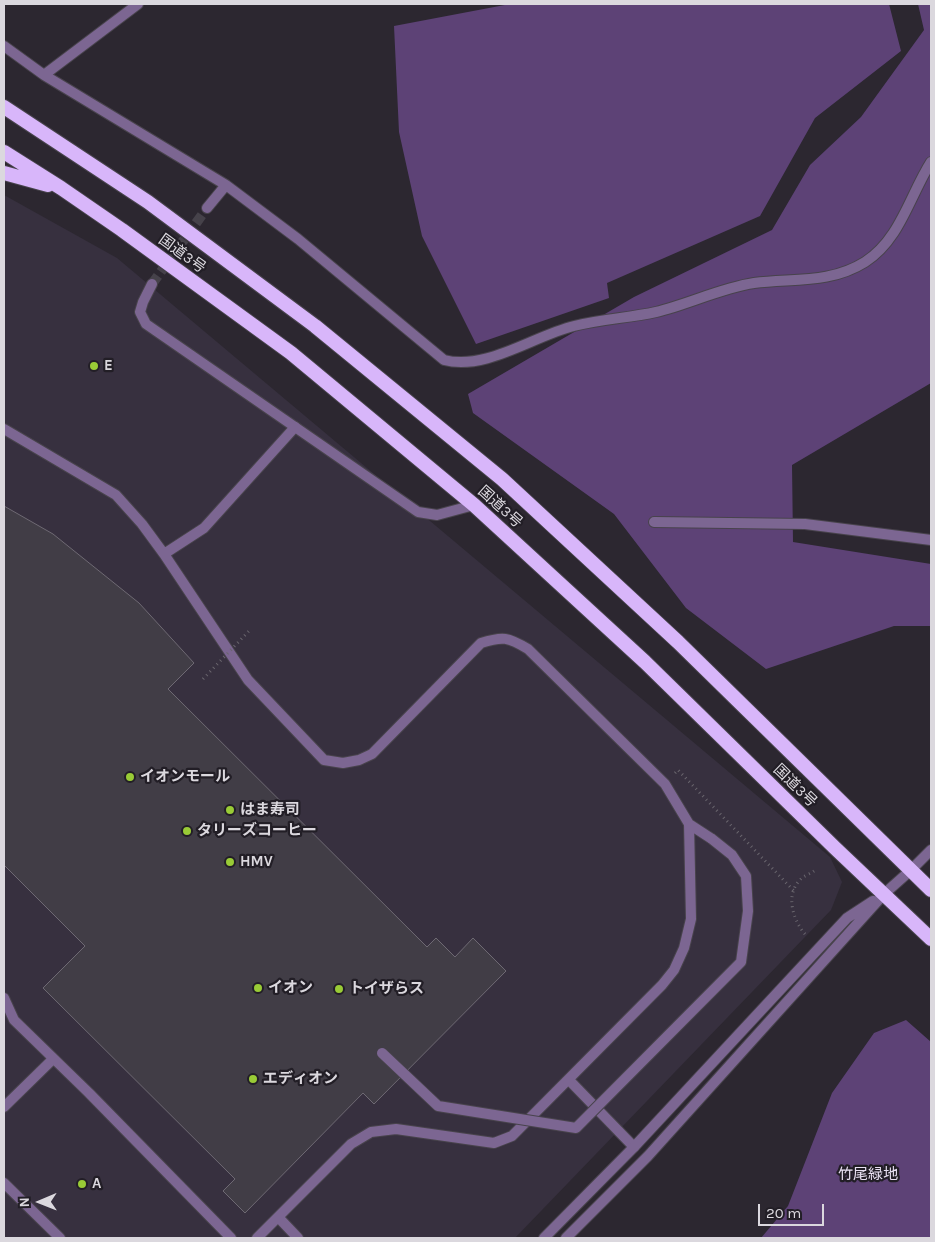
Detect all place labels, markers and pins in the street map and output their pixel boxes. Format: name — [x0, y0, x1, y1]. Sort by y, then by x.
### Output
place label: E — [104, 357, 113, 375]
marker: E — [88, 360, 100, 372]
place label: イオンモール — [140, 768, 230, 786]
marker: イオンモール — [124, 771, 136, 783]
place label: はま寿司 — [240, 801, 300, 819]
marker: はま寿司 — [224, 804, 236, 816]
place label: タリーズコーヒー — [197, 822, 317, 840]
marker: タリーズコーヒー — [181, 825, 193, 837]
place label: HMV — [240, 853, 273, 871]
marker: HMV — [224, 856, 236, 868]
place label: イオン — [268, 979, 313, 997]
place label: トイザらス — [349, 980, 424, 998]
marker: イオン — [252, 982, 264, 994]
marker: トイザらス — [333, 983, 345, 995]
place label: エディオン — [263, 1070, 338, 1088]
marker: エディオン — [247, 1073, 259, 1085]
place label: A — [92, 1175, 101, 1193]
marker: A — [76, 1178, 88, 1190]

